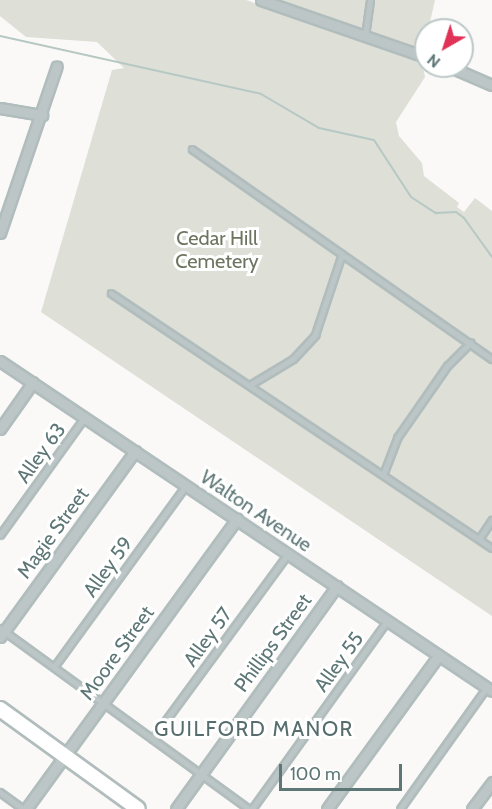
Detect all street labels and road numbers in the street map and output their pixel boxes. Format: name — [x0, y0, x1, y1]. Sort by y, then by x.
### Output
street label: Alley 63 — [11, 418, 71, 488]
street label: Walton Avenue — [196, 465, 316, 557]
street label: Magie Street — [12, 483, 94, 583]
street label: Alley 59 — [78, 532, 138, 602]
street label: Phillips Street — [229, 589, 317, 697]
street label: Moore Street — [75, 601, 159, 705]
street label: Alley 57 — [179, 603, 237, 671]
street label: Alley 55 — [309, 627, 369, 697]

